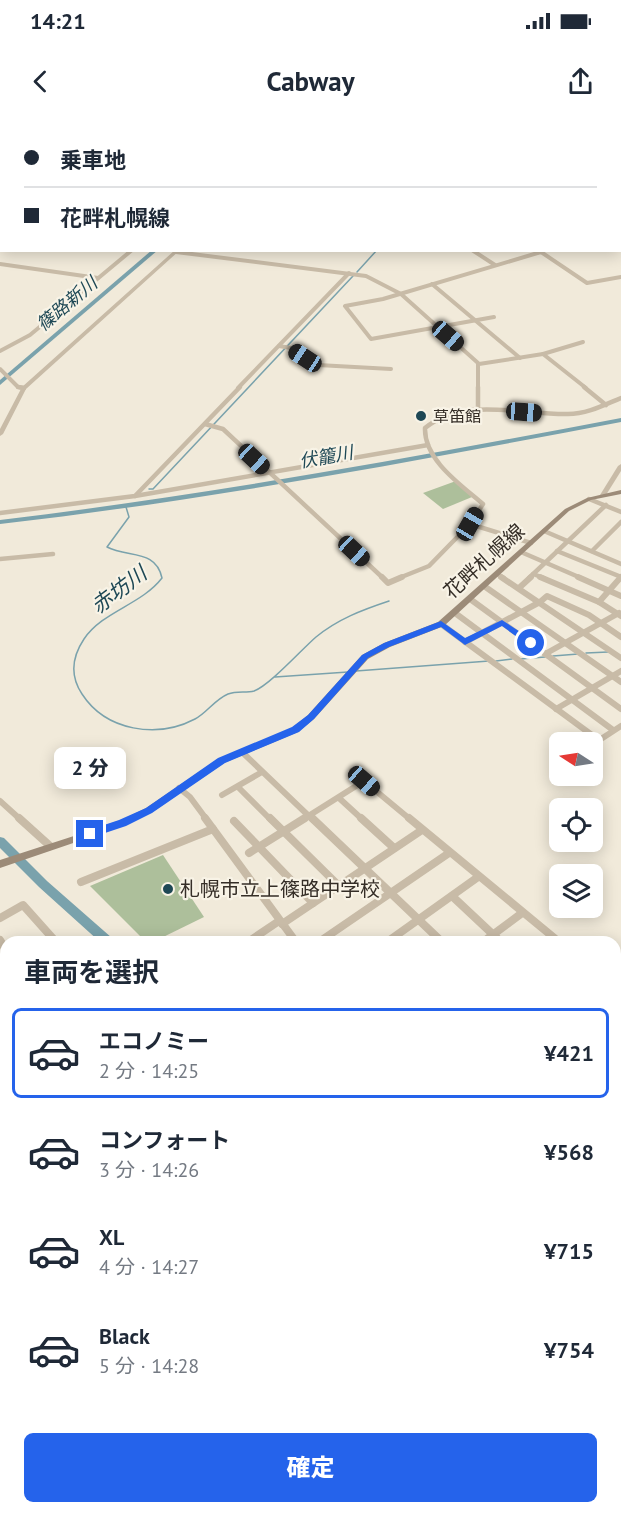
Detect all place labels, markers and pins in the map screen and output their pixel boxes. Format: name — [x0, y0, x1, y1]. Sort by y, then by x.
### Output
place label: 草笛館 — [433, 406, 481, 426]
marker: 草笛館 — [414, 409, 428, 423]
place label: 札幌市立上篠路中学校 — [180, 876, 380, 902]
marker: 札幌市立上篠路中学校 — [161, 882, 175, 896]

